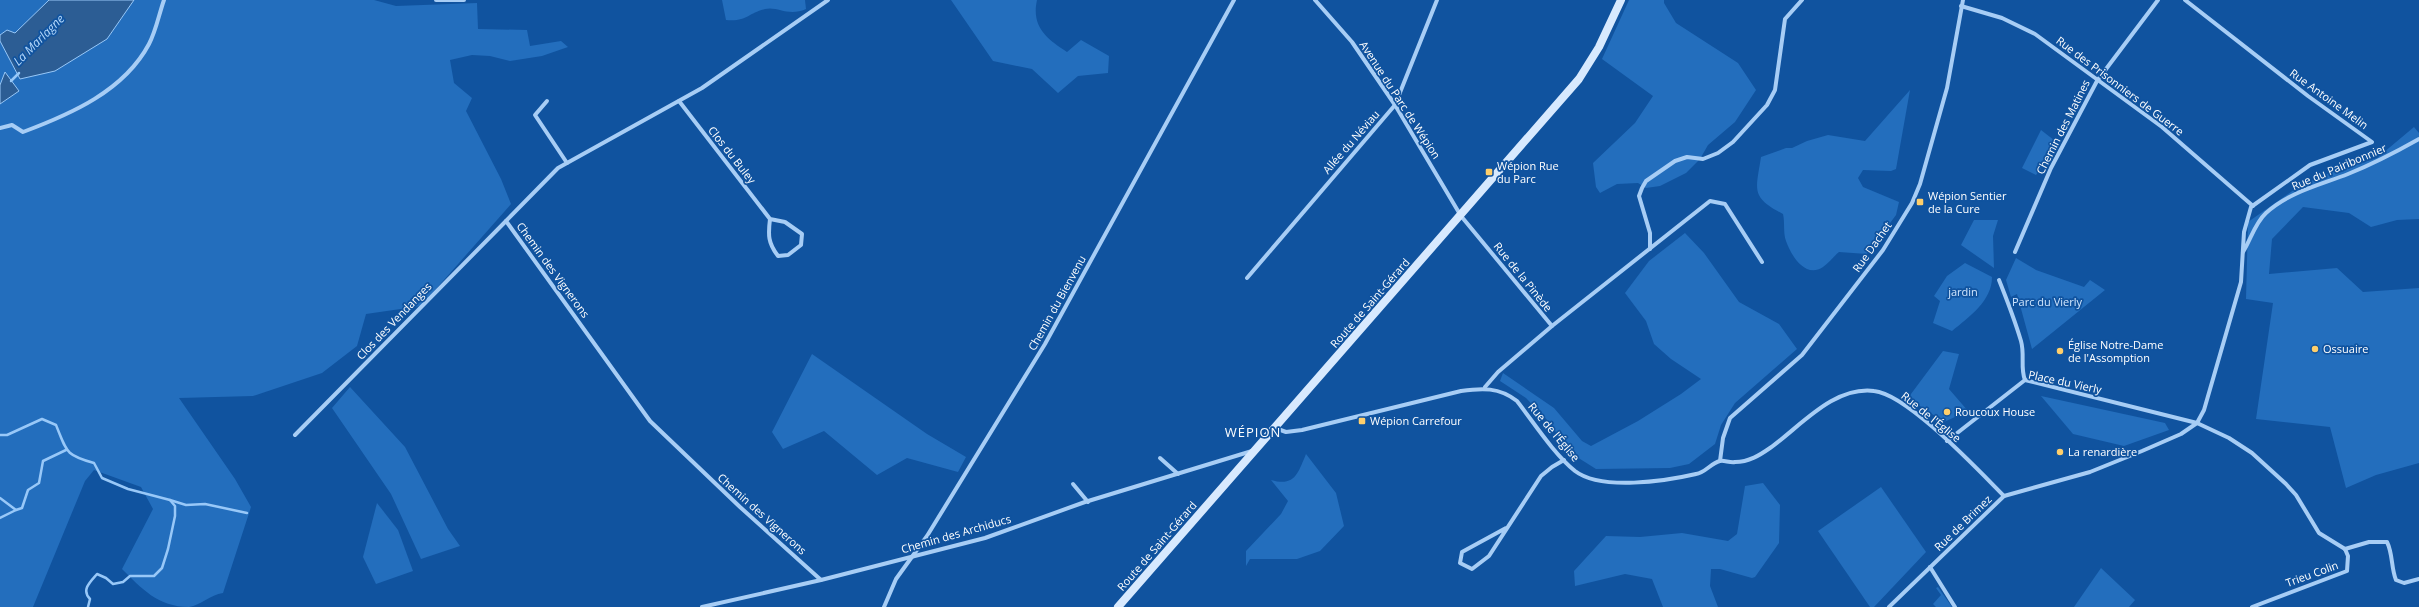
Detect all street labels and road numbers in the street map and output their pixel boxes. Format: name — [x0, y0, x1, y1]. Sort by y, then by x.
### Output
street label: Rue des Prisonniers de Guerre — [2053, 33, 2187, 139]
street label: Avenue du Parc de Wépion — [1357, 38, 1444, 162]
street label: Rue Antoine Melin — [2287, 65, 2372, 132]
street label: Chemin des Matines — [2032, 77, 2093, 177]
street label: Allée du Néviau — [1319, 107, 1382, 177]
street label: Clos du Buley — [705, 123, 760, 187]
street label: Rue du Pairibonnier — [2289, 140, 2389, 193]
street label: Rue Dachet — [1849, 218, 1895, 275]
street label: Chemin des Vignerons — [514, 219, 593, 321]
street label: Rue de la Pinède — [1491, 239, 1556, 315]
street label: Chemin du Bienvenu — [1024, 252, 1089, 353]
street label: Route de Saint-Gérard — [1327, 255, 1413, 351]
street label: Clos des Vendanges — [353, 279, 434, 363]
street label: Place du Vierly — [2027, 366, 2104, 397]
street label: Rue de l'Église — [1898, 388, 1964, 445]
street label: Rue de l'Église — [1525, 399, 1583, 464]
street label: Chemin des Vignerons — [715, 470, 810, 558]
street label: Rue de Brimez — [1931, 491, 1995, 554]
street label: Route de Saint-Gérard — [1114, 498, 1200, 594]
street label: Chemin des Archiducs — [899, 511, 1013, 556]
street label: Trieu Colin — [2283, 557, 2340, 590]

